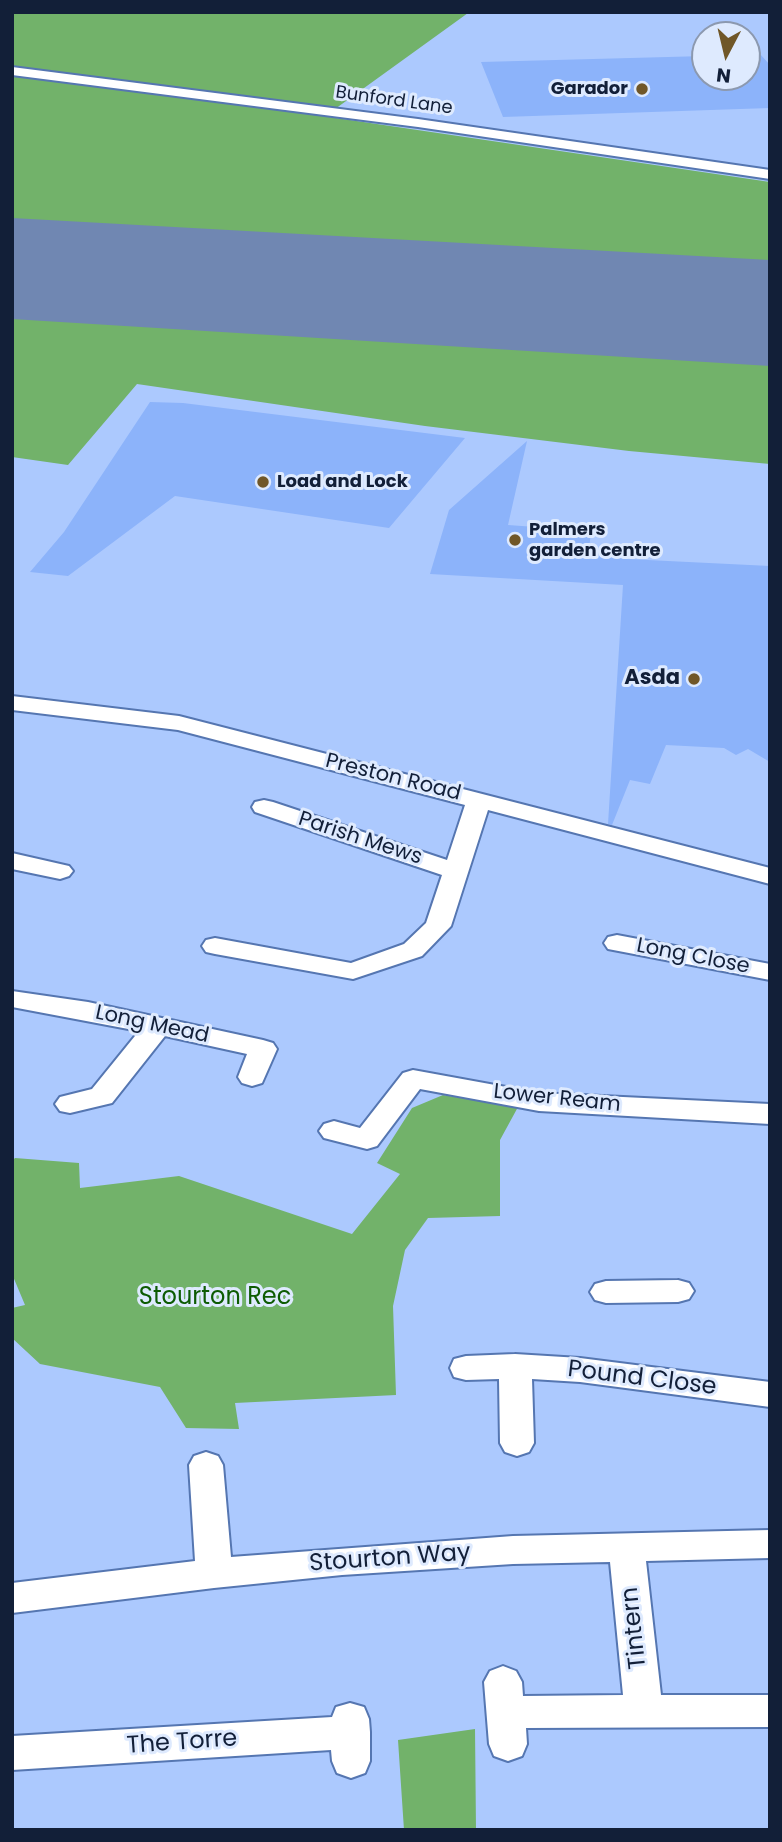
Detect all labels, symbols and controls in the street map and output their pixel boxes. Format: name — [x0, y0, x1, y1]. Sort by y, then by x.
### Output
north arrow — [691, 21, 761, 91]
text: N — [715, 61, 732, 90]
place label: Garador — [551, 78, 628, 100]
marker: Garador — [634, 81, 650, 97]
street label: Bunford Lane — [334, 82, 454, 120]
place label: Load and Lock — [277, 471, 408, 493]
marker: Load and Lock — [255, 474, 271, 490]
place label: Palmers garden centre — [529, 519, 661, 562]
marker: Palmers garden centre — [507, 532, 523, 548]
place label: Asda — [624, 666, 680, 692]
marker: Asda — [686, 671, 702, 687]
street label: Preston Road — [323, 749, 463, 807]
street label: Parish Mews — [295, 807, 425, 871]
street label: Long Close — [634, 934, 752, 980]
street label: Long Mead — [93, 1001, 211, 1049]
street label: Lower Ream — [492, 1080, 622, 1118]
park label: Stourton Rec — [139, 1284, 291, 1312]
street label: Pound Close — [566, 1356, 718, 1402]
street label: Stourton Way — [308, 1539, 472, 1579]
street label: Tintern — [616, 1586, 654, 1670]
street label: The Torre — [126, 1725, 238, 1761]

